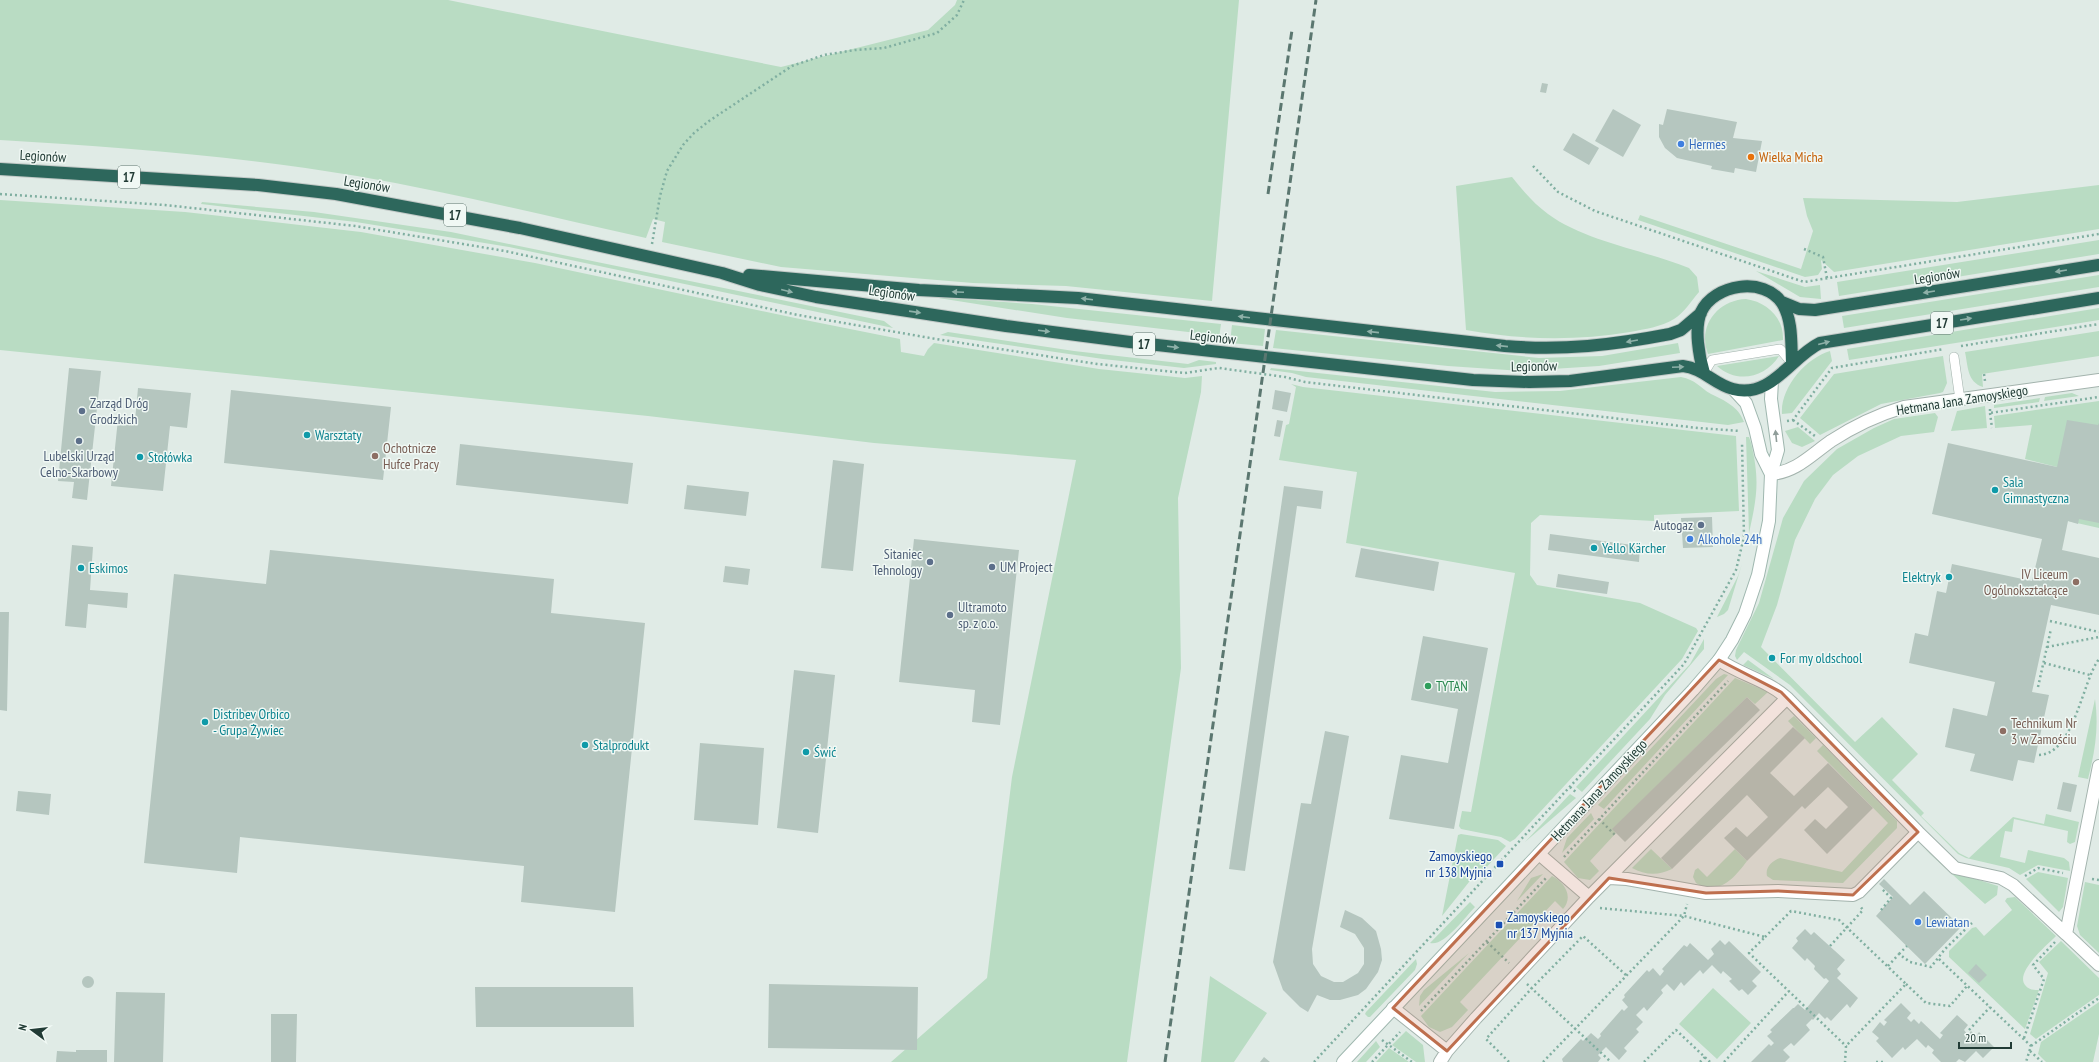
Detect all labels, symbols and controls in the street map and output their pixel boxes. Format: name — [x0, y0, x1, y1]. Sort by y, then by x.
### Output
place label: Hermes — [1689, 135, 1726, 153]
marker: Hermes — [1676, 139, 1686, 149]
street label: Legionów — [19, 146, 67, 166]
place label: Wielka Micha — [1759, 148, 1823, 166]
marker: Wielka Micha — [1746, 152, 1756, 162]
road number: 17 — [118, 166, 140, 188]
street label: Legionów — [343, 171, 392, 197]
road number: 17 — [444, 204, 466, 226]
street label: Legionów — [1913, 263, 1962, 289]
one-way arrow — [2054, 268, 2067, 274]
street label: Legionów — [868, 281, 917, 305]
one-way arrow — [780, 289, 793, 295]
one-way arrow — [952, 289, 964, 296]
one-way arrow — [1923, 289, 1935, 295]
one-way arrow — [1081, 296, 1093, 302]
one-way arrow — [909, 309, 921, 315]
road number: 17 — [1931, 312, 1953, 334]
one-way arrow — [1238, 314, 1250, 320]
one-way arrow — [1960, 316, 1972, 322]
street label: Legionów — [1189, 326, 1238, 348]
one-way arrow — [1038, 328, 1050, 334]
one-way arrow — [1367, 328, 1379, 335]
road number: 17 — [1133, 333, 1155, 355]
one-way arrow — [1626, 339, 1638, 345]
one-way arrow — [1818, 339, 1830, 345]
one-way arrow — [1496, 343, 1508, 349]
one-way arrow — [1166, 344, 1179, 350]
street label: Legionów — [1511, 357, 1558, 375]
one-way arrow — [1672, 364, 1685, 370]
street label: Hetmana Jana Zamoyskiego — [1895, 381, 2029, 419]
place label: Zarząd Dróg Grodzkich — [90, 394, 148, 428]
marker: Zarząd Dróg Grodzkich — [77, 406, 87, 416]
place label: Warsztaty — [315, 426, 362, 444]
marker: Warsztaty — [302, 430, 312, 440]
one-way arrow — [1773, 430, 1779, 443]
marker: Lubelski Urząd Celno-Skarbowy — [74, 436, 84, 446]
place label: Ochotnicze Hufce Pracy — [383, 439, 440, 473]
place label: Lubelski Urząd Celno-Skarbowy — [40, 447, 119, 481]
place label: Stołówka — [148, 448, 192, 466]
marker: Ochotnicze Hufce Pracy — [370, 451, 380, 461]
marker: Stołówka — [135, 452, 145, 462]
place label: Sala Gimnastyczna — [2003, 473, 2069, 507]
marker: Sala Gimnastyczna — [1990, 485, 2000, 495]
place label: Autogaz — [1654, 516, 1693, 534]
marker: Autogaz — [1696, 520, 1706, 530]
place label: Alkohole 24h — [1698, 530, 1762, 548]
marker: Alkohole 24h — [1685, 534, 1695, 544]
place label: Yello Kärcher — [1602, 539, 1666, 557]
marker: Yello Kärcher — [1589, 543, 1599, 553]
place label: Sitaniec Tehnology — [872, 545, 923, 579]
marker: Sitaniec Tehnology — [925, 557, 935, 567]
place label: UM Project — [1000, 558, 1053, 576]
place label: Eskimos — [89, 559, 128, 577]
marker: UM Project — [987, 562, 997, 572]
marker: Eskimos — [76, 563, 86, 573]
place label: IV Liceum Ogólnokształcące — [1984, 565, 2068, 599]
place label: Elektryk — [1902, 568, 1942, 586]
marker: Elektryk — [1944, 572, 1954, 582]
marker: IV Liceum Ogólnokształcące — [2071, 577, 2081, 587]
place label: Ultramoto sp. z o.o. — [958, 598, 1007, 632]
marker: Ultramoto sp. z o.o. — [945, 610, 955, 620]
place label: For my oldschool — [1780, 649, 1863, 667]
marker: For my oldschool — [1767, 653, 1777, 663]
place label: TYTAN — [1436, 677, 1468, 695]
marker: TYTAN — [1423, 681, 1433, 691]
place label: Distribev Orbico - Grupa Żywiec — [213, 705, 290, 739]
place label: Technikum Nr 3 w Zamościu — [2011, 714, 2077, 748]
marker: Distribev Orbico - Grupa Żywiec — [200, 717, 210, 727]
marker: Technikum Nr 3 w Zamościu — [1998, 726, 2008, 736]
street label: Hetmana Jana Zamoyskiego — [1547, 735, 1651, 845]
place label: Stalprodukt — [593, 736, 649, 754]
marker: Stalprodukt — [580, 740, 590, 750]
place label: Świć — [814, 743, 836, 761]
marker: Świć — [801, 747, 811, 757]
place label: Zamoyskiego nr 138 Myjnia — [1425, 847, 1492, 881]
marker: Zamoyskiego nr 138 Myjnia — [1495, 859, 1505, 869]
place label: Zamoyskiego nr 137 Myjnia — [1507, 908, 1573, 942]
place label: Lewiatan — [1926, 913, 1969, 931]
marker: Lewiatan — [1913, 917, 1923, 927]
marker: Zamoyskiego nr 137 Myjnia — [1494, 920, 1504, 930]
north arrow — [12, 1010, 52, 1050]
text: N — [15, 1023, 30, 1032]
scale bar — [1959, 1024, 2011, 1050]
text: 20 m — [1965, 1030, 1986, 1045]

